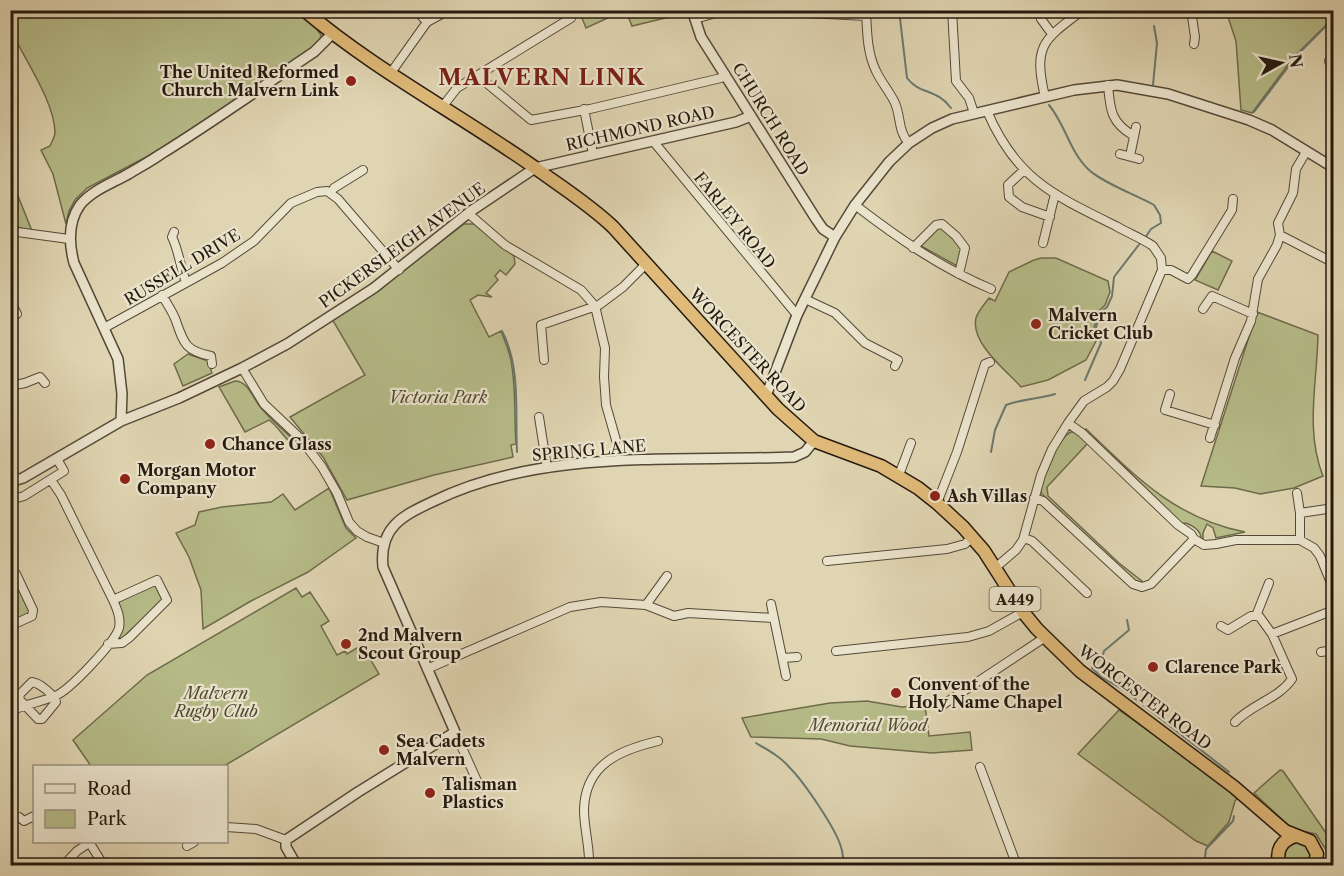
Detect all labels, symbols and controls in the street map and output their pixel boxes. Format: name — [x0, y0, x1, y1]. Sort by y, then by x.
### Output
north arrow — [1251, 33, 1311, 93]
text: N — [1285, 53, 1307, 69]
street label: CHURCH ROAD — [728, 59, 814, 179]
place label: The United Reformed Church Malvern Link — [160, 62, 339, 100]
district label: MALVERN LINK — [438, 64, 646, 91]
marker: The United Reformed Church Malvern Link — [344, 74, 358, 88]
street label: RICHMOND ROAD — [564, 101, 716, 155]
street label: FARLEY ROAD — [690, 168, 780, 272]
street label: PICKERSLEIGH AVENUE — [315, 178, 489, 312]
street label: RUSSELL DRIVE — [120, 224, 244, 310]
street label: WORCESTER ROAD — [685, 283, 811, 416]
place label: Malvern Cricket Club — [1048, 305, 1153, 343]
marker: Malvern Cricket Club — [1029, 317, 1043, 331]
park label: Victoria Park — [389, 387, 488, 407]
place label: Chance Glass — [222, 434, 332, 454]
street label: SPRING LANE — [531, 435, 647, 465]
marker: Chance Glass — [203, 437, 217, 451]
place label: Morgan Motor Company — [137, 460, 256, 498]
marker: Morgan Motor Company — [118, 472, 132, 486]
place label: Ash Villas — [946, 486, 1027, 506]
marker: Ash Villas — [928, 489, 942, 503]
road number: A449 — [990, 587, 1040, 611]
place label: 2nd Malvern Scout Group — [358, 625, 463, 663]
marker: 2nd Malvern Scout Group — [339, 637, 353, 651]
street label: WORCESTER ROAD — [1073, 640, 1216, 754]
place label: Clarence Park — [1165, 657, 1282, 677]
marker: Clarence Park — [1146, 660, 1160, 674]
place label: Convent of the Holy Name Chapel — [908, 674, 1063, 712]
park label: Malvern Rugby Club — [172, 683, 258, 721]
marker: Convent of the Holy Name Chapel — [889, 686, 903, 700]
park label: Memorial Wood — [807, 715, 929, 735]
place label: Sea Cadets Malvern — [396, 731, 485, 769]
marker: Sea Cadets Malvern — [377, 743, 391, 757]
legend — [33, 765, 228, 843]
place label: Talisman Plastics — [442, 774, 517, 812]
text: Road — [87, 778, 132, 800]
marker: Talisman Plastics — [423, 786, 437, 800]
text: Park — [87, 808, 128, 830]

